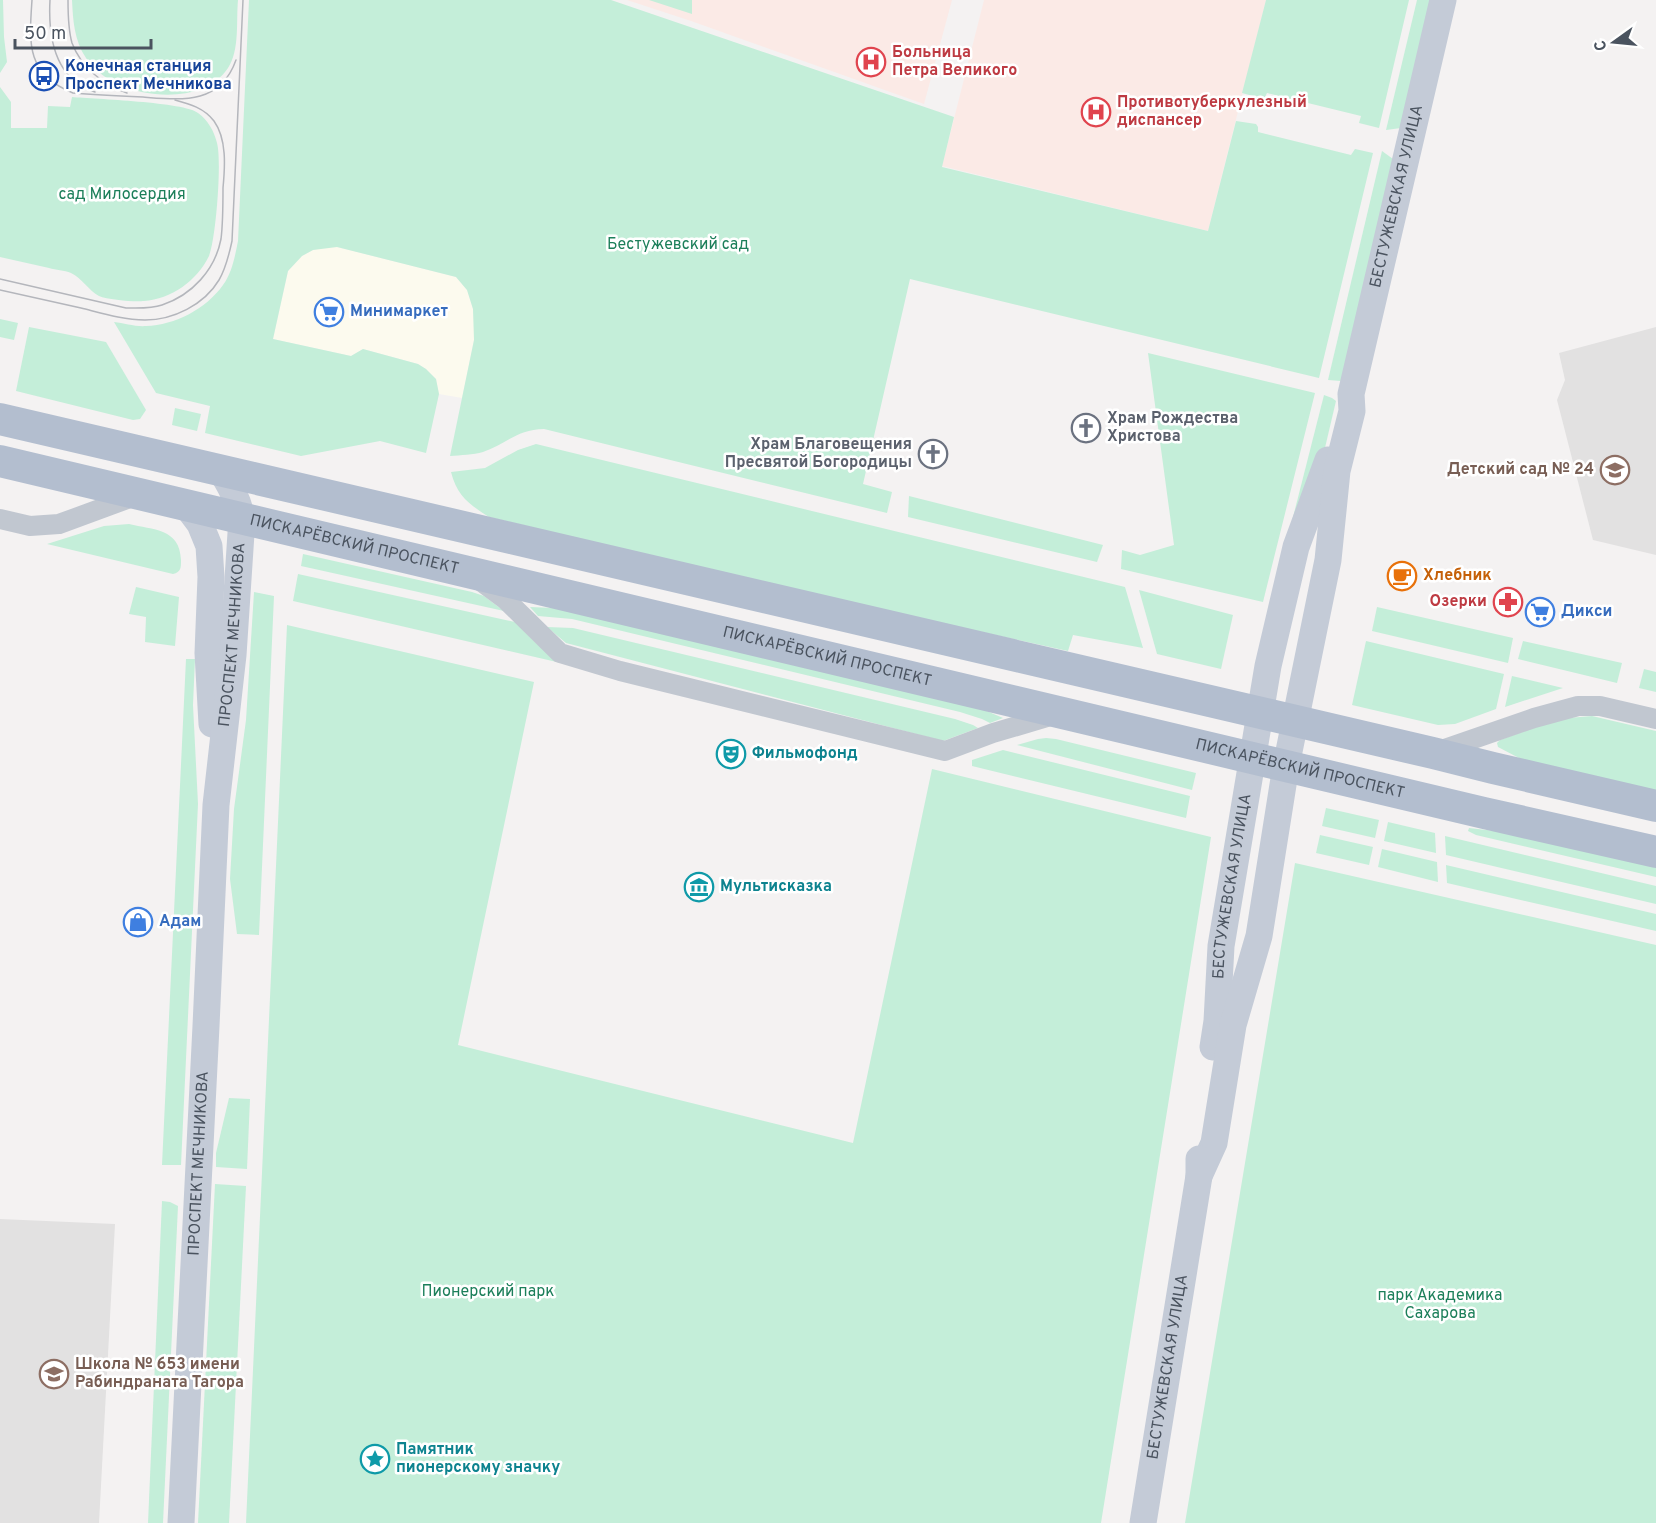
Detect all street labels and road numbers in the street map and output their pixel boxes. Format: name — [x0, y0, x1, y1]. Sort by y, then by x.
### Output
street label: БЕСТУЖЕВСКАЯ УЛИЦА — [1366, 103, 1428, 290]
street label: ПИСКАРЁВСКИЙ ПРОСПЕКТ — [248, 511, 461, 579]
street label: ПРОСПЕКТ МЕЧНИКОВА — [215, 542, 250, 728]
street label: ПИСКАРЁВСКИЙ ПРОСПЕКТ — [721, 623, 934, 692]
street label: ПИСКАРЁВСКИЙ ПРОСПЕКТ — [1193, 735, 1406, 804]
street label: БЕСТУЖЕВСКАЯ УЛИЦА — [1209, 792, 1256, 980]
street label: ПРОСПЕКТ МЕЧНИКОВА — [184, 1071, 214, 1256]
street label: БЕСТУЖЕВСКАЯ УЛИЦА — [1143, 1273, 1193, 1461]

